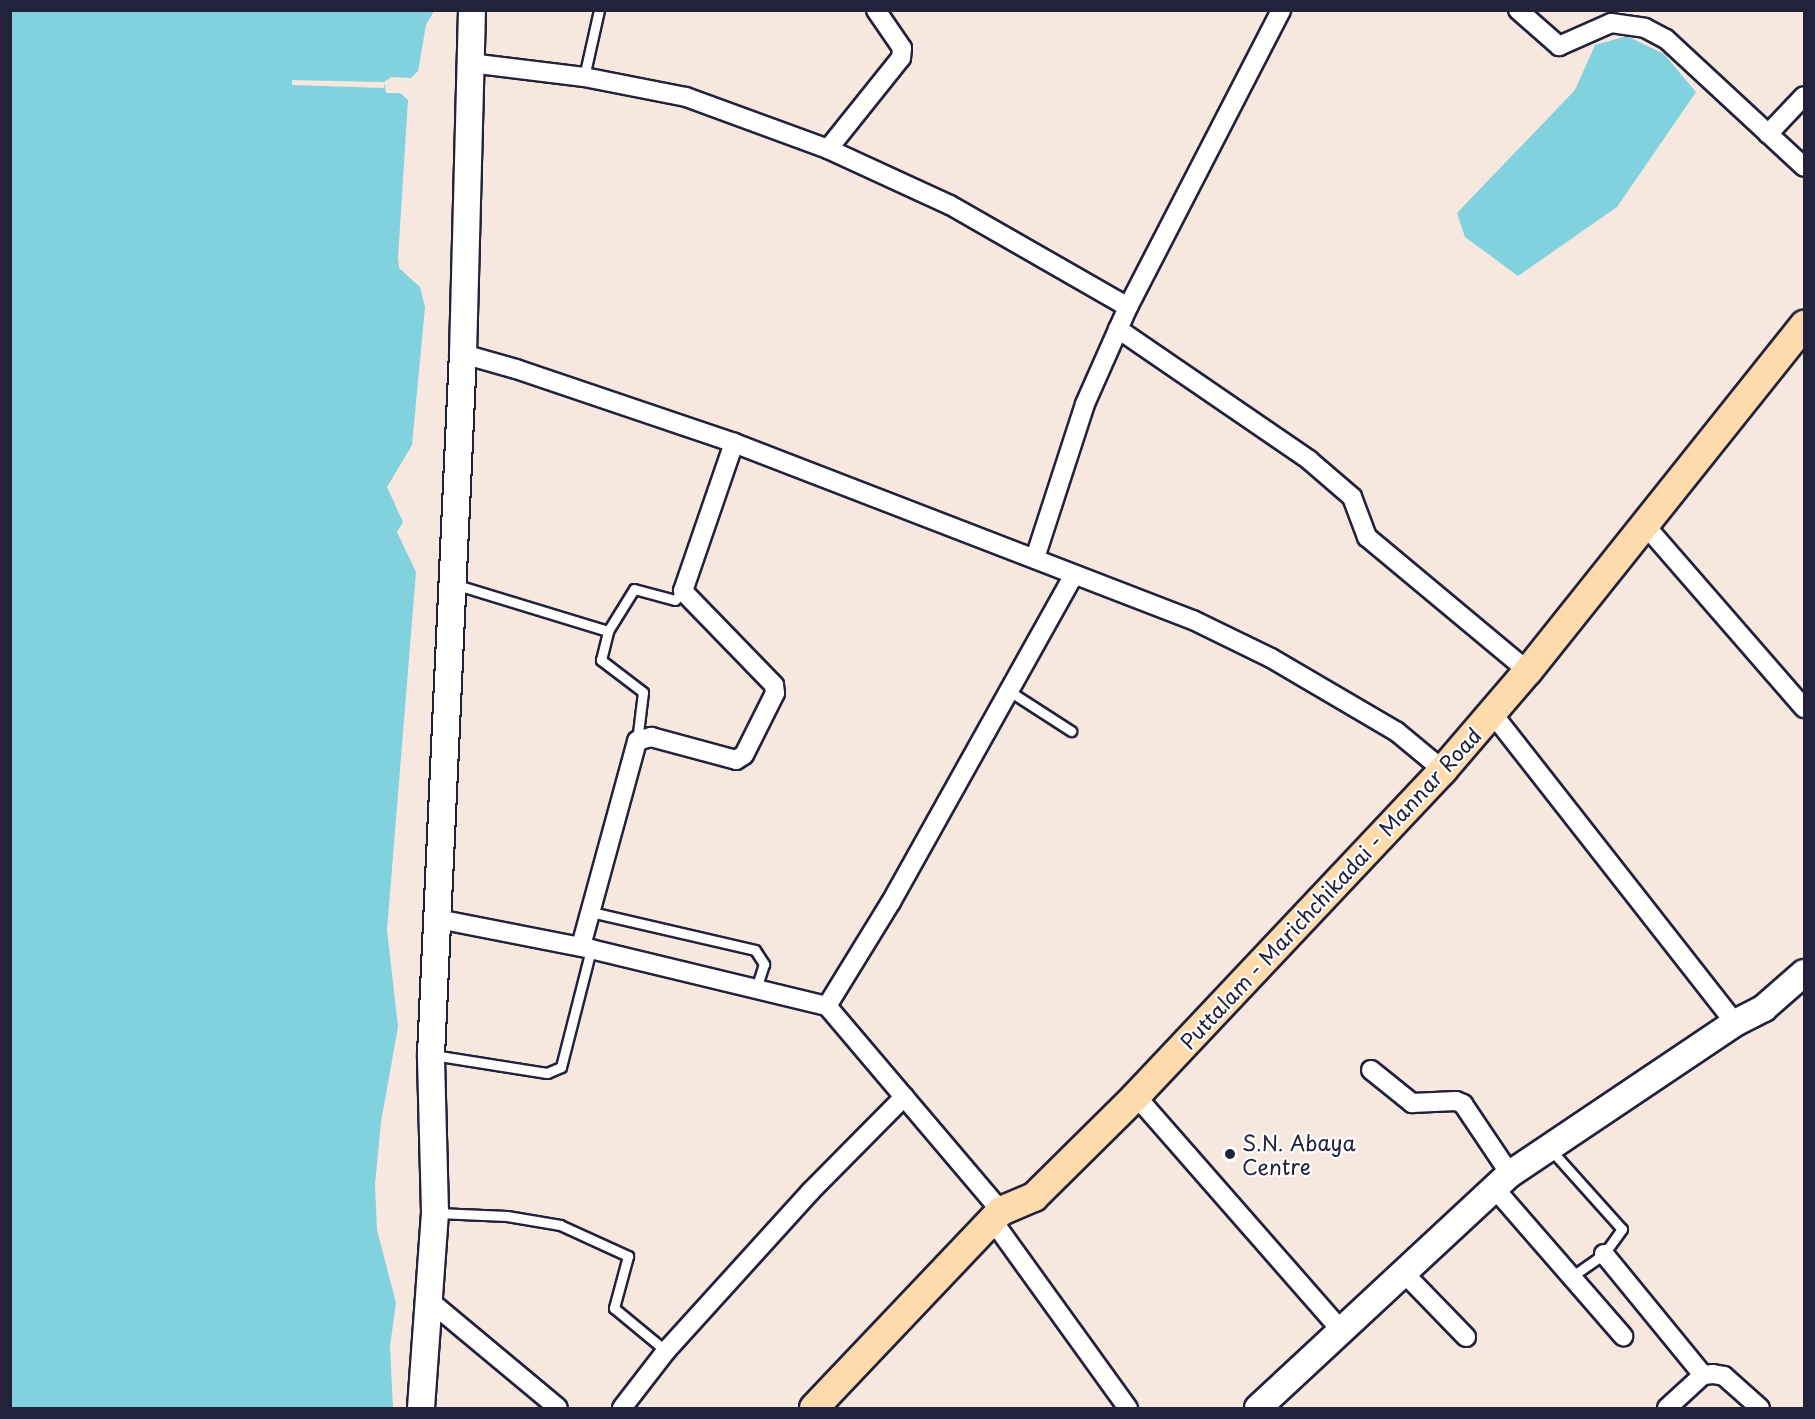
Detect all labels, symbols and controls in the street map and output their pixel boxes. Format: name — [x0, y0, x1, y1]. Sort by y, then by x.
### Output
street label: Puttalam - Marichchikadai - Mannar Road — [1173, 721, 1487, 1055]
place label: S.N. Abaya Centre — [1242, 1129, 1357, 1179]
marker: S.N. Abaya Centre — [1223, 1147, 1237, 1161]

